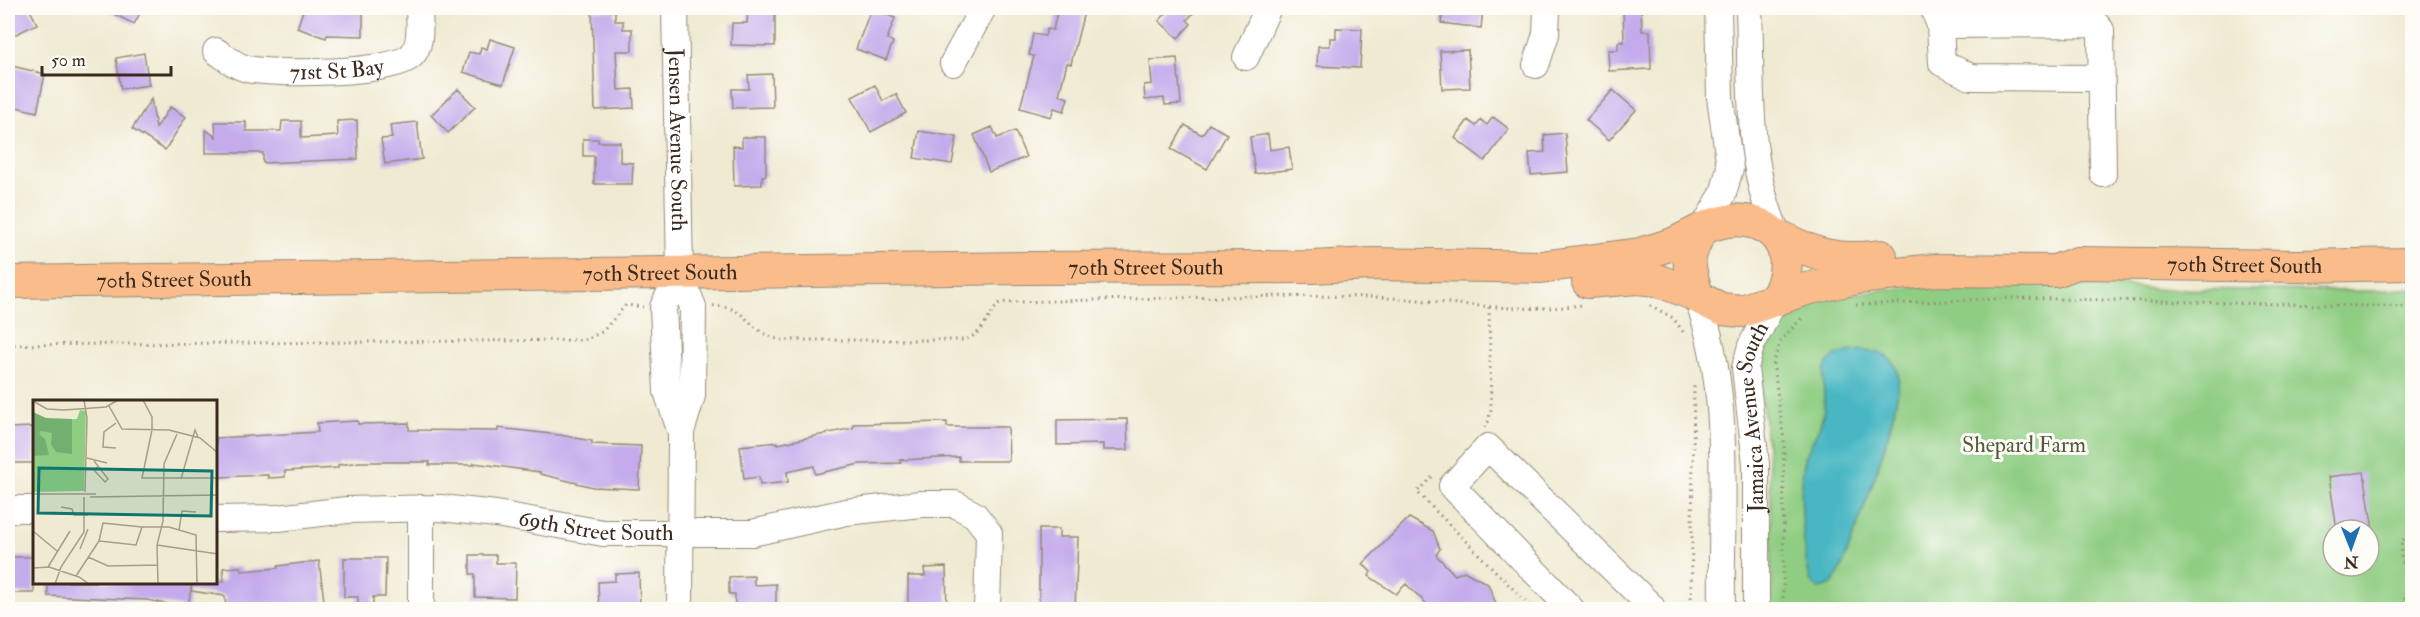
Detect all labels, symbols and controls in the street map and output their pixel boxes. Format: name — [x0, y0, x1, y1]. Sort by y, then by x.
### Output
scale bar — [42, 39, 171, 77]
street label: Jensen Avenue South — [662, 47, 693, 232]
text: 50 m — [51, 49, 86, 72]
street label: 71st St Bay — [290, 52, 386, 86]
street label: 70th Street South — [2167, 250, 2323, 280]
street label: 70th Street South — [1068, 253, 1224, 282]
street label: 70th Street South — [582, 258, 738, 288]
street label: 70th Street South — [96, 265, 252, 295]
street label: Jamaica Avenue South — [1730, 317, 1775, 514]
inset map — [33, 400, 218, 584]
park label: Shepard Farm — [1962, 431, 2086, 460]
street label: 69th Street South — [516, 504, 674, 547]
north arrow — [2321, 518, 2381, 578]
text: N — [2343, 552, 2360, 572]

